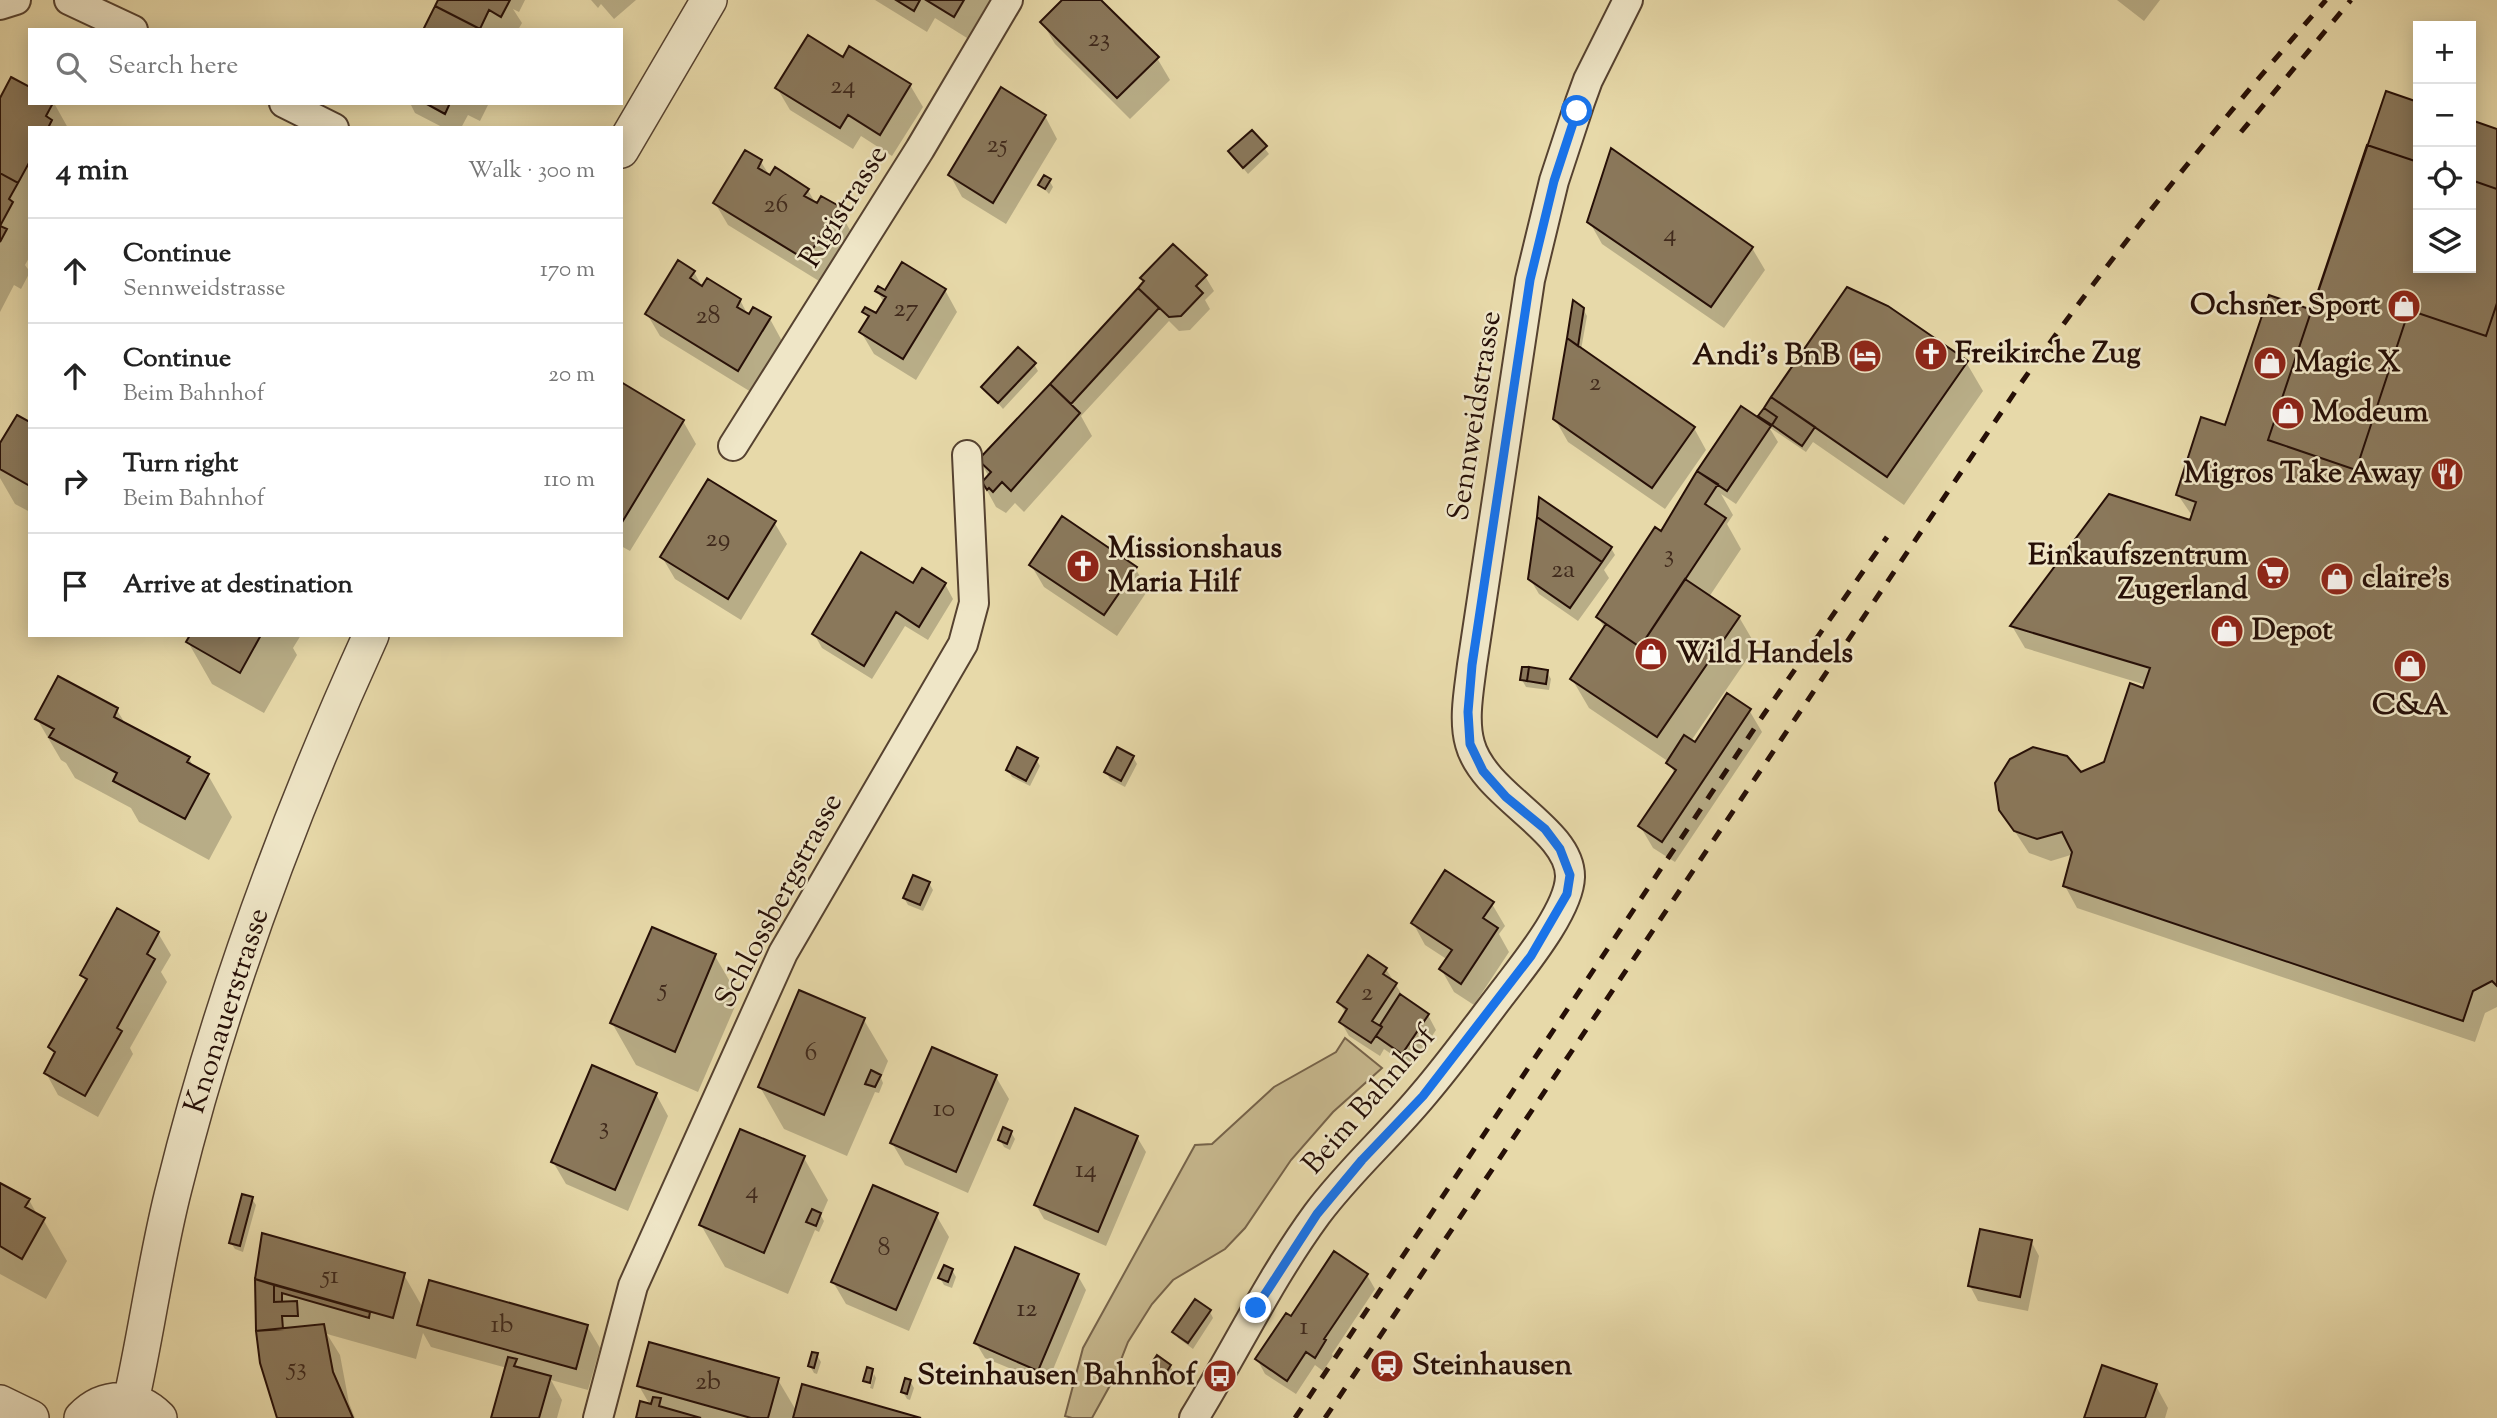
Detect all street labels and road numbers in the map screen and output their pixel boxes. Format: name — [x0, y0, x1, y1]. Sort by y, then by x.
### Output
street label: Rigistrasse — [790, 137, 900, 277]
street label: Sennweidstrasse — [1438, 308, 1514, 524]
street label: Schlossbergstrasse — [705, 786, 855, 1016]
street label: Knonauerstrasse — [175, 903, 281, 1119]
street label: Beim Bahnhof — [1293, 1016, 1448, 1185]

